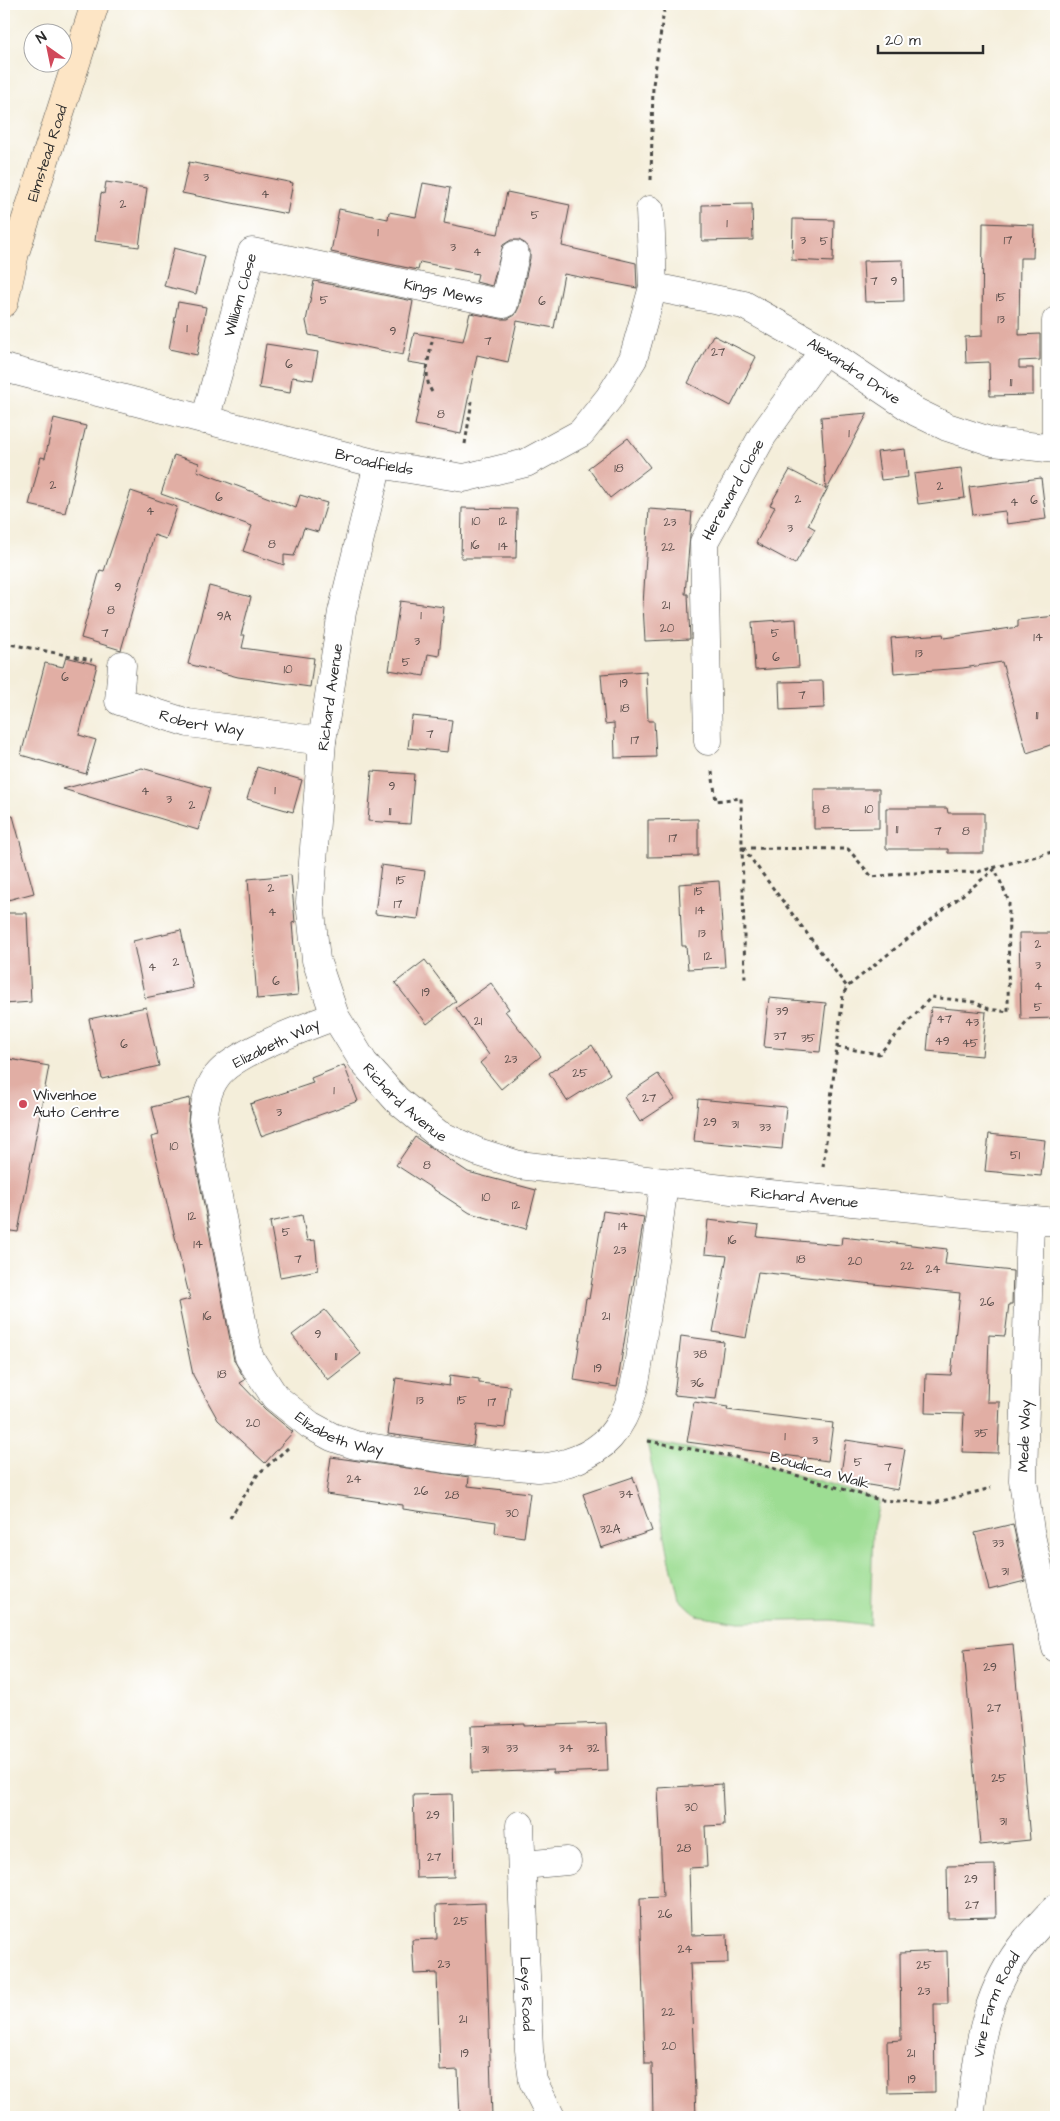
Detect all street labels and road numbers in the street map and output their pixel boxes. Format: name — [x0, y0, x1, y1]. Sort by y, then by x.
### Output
street label: Elmstead Road — [22, 102, 73, 204]
street label: William Close — [219, 251, 262, 339]
street label: Kings Mews — [402, 274, 485, 311]
street label: Alexandra Drive — [803, 333, 905, 410]
street label: Hereward Close — [697, 435, 770, 544]
street label: Broadfields — [333, 443, 415, 481]
street label: Richard Avenue — [313, 642, 348, 752]
street label: Robert Way — [156, 704, 245, 742]
street label: Elizabeth Way — [229, 1013, 324, 1075]
street label: Richard Avenue — [358, 1058, 450, 1147]
street label: Richard Avenue — [749, 1182, 859, 1214]
street label: Mede Way — [1013, 1400, 1037, 1473]
street label: Elizabeth Way — [290, 1407, 385, 1461]
street label: Boudicca Walk — [768, 1446, 872, 1495]
street label: Vine Farm Road — [968, 1948, 1025, 2059]
street label: Leys Road — [514, 1956, 538, 2032]

